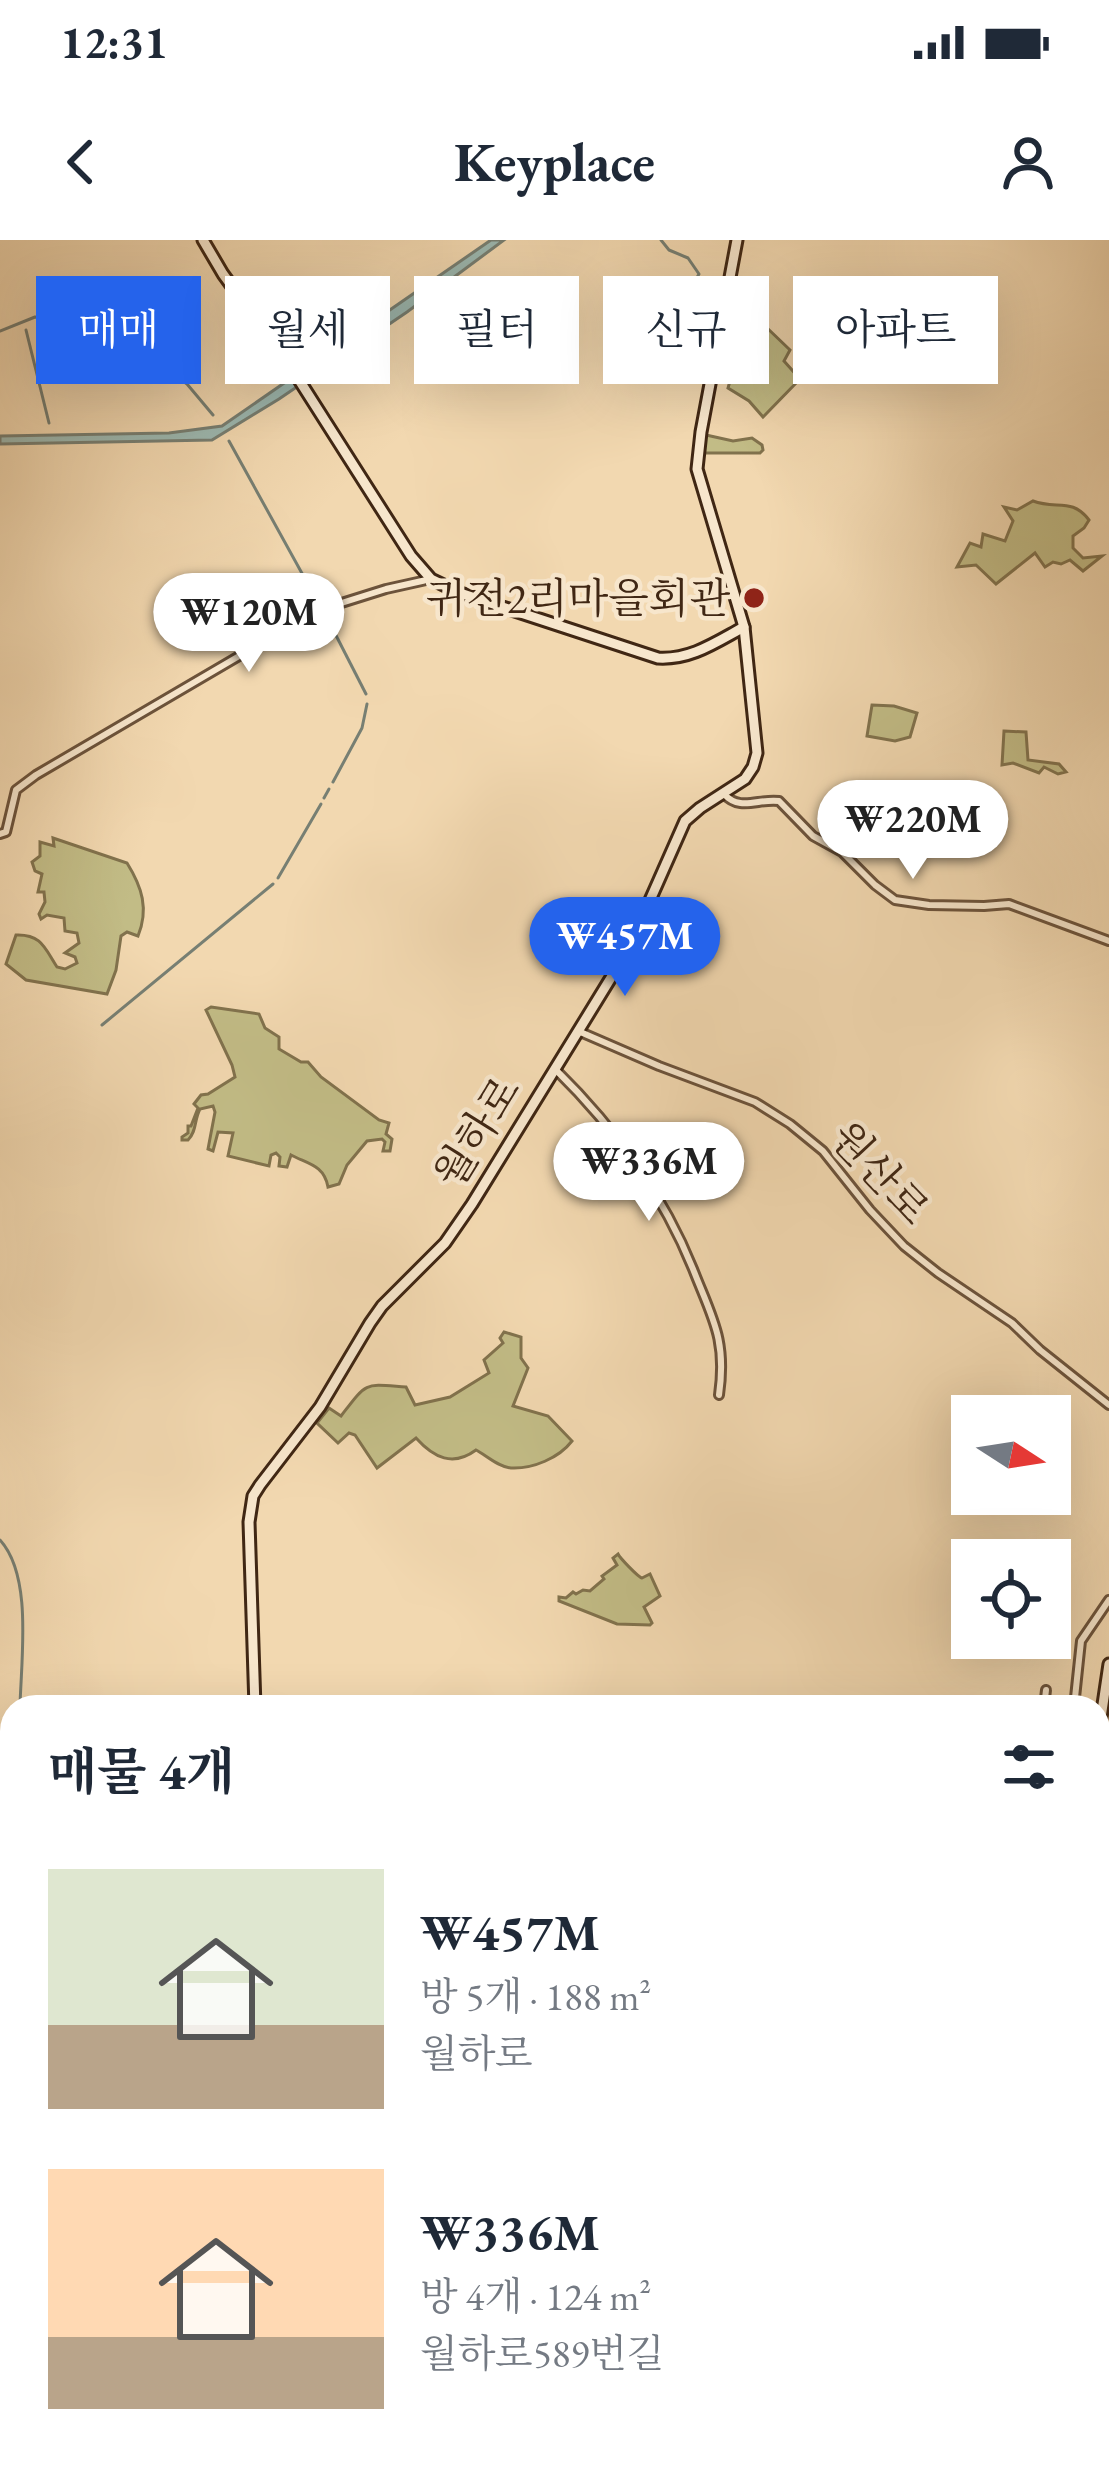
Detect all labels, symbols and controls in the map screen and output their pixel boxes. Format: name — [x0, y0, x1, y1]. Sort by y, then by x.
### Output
text: 12:31 — [60, 13, 168, 71]
text: Keyplace — [454, 127, 655, 197]
icon: back — [48, 129, 114, 195]
icon: person — [995, 129, 1061, 195]
chip: 매매 — [36, 276, 201, 384]
chip: 월세 — [225, 276, 390, 384]
chip: 필터 — [414, 276, 579, 384]
chip: 신규 — [603, 276, 769, 384]
chip: 아파트 — [793, 276, 998, 384]
place label: 귀전2리마을회관 — [426, 571, 730, 626]
pin: ₩120M — [165, 573, 333, 675]
marker: 귀전2리마을회관 — [741, 585, 767, 611]
text: ₩120M — [180, 586, 318, 637]
pin: ₩220M — [829, 780, 997, 882]
text: ₩220M — [844, 793, 982, 844]
pin: ₩457M — [541, 897, 709, 999]
text: ₩457M — [556, 910, 694, 961]
street label: 월하로 — [421, 1066, 533, 1198]
street label: 원산로 — [818, 1110, 942, 1236]
pin: ₩336M — [565, 1122, 733, 1224]
text: ₩336M — [580, 1135, 718, 1186]
north arrow — [951, 1395, 1071, 1515]
map controls — [951, 1395, 1071, 1659]
button: locate — [951, 1539, 1071, 1659]
icon: filters — [996, 1734, 1062, 1800]
text: 매물 4개 — [48, 1738, 235, 1804]
text: ₩457M — [420, 1899, 600, 1965]
icon: home — [144, 1917, 288, 2061]
text: 방 5개 · 188 m² — [420, 1971, 651, 2022]
text: 월하로 — [420, 2028, 533, 2079]
text: ₩336M — [420, 2199, 600, 2265]
icon: home — [144, 2217, 288, 2361]
text: 방 4개 · 124 m² — [420, 2271, 651, 2322]
text: 월하로589번길 — [420, 2328, 665, 2379]

